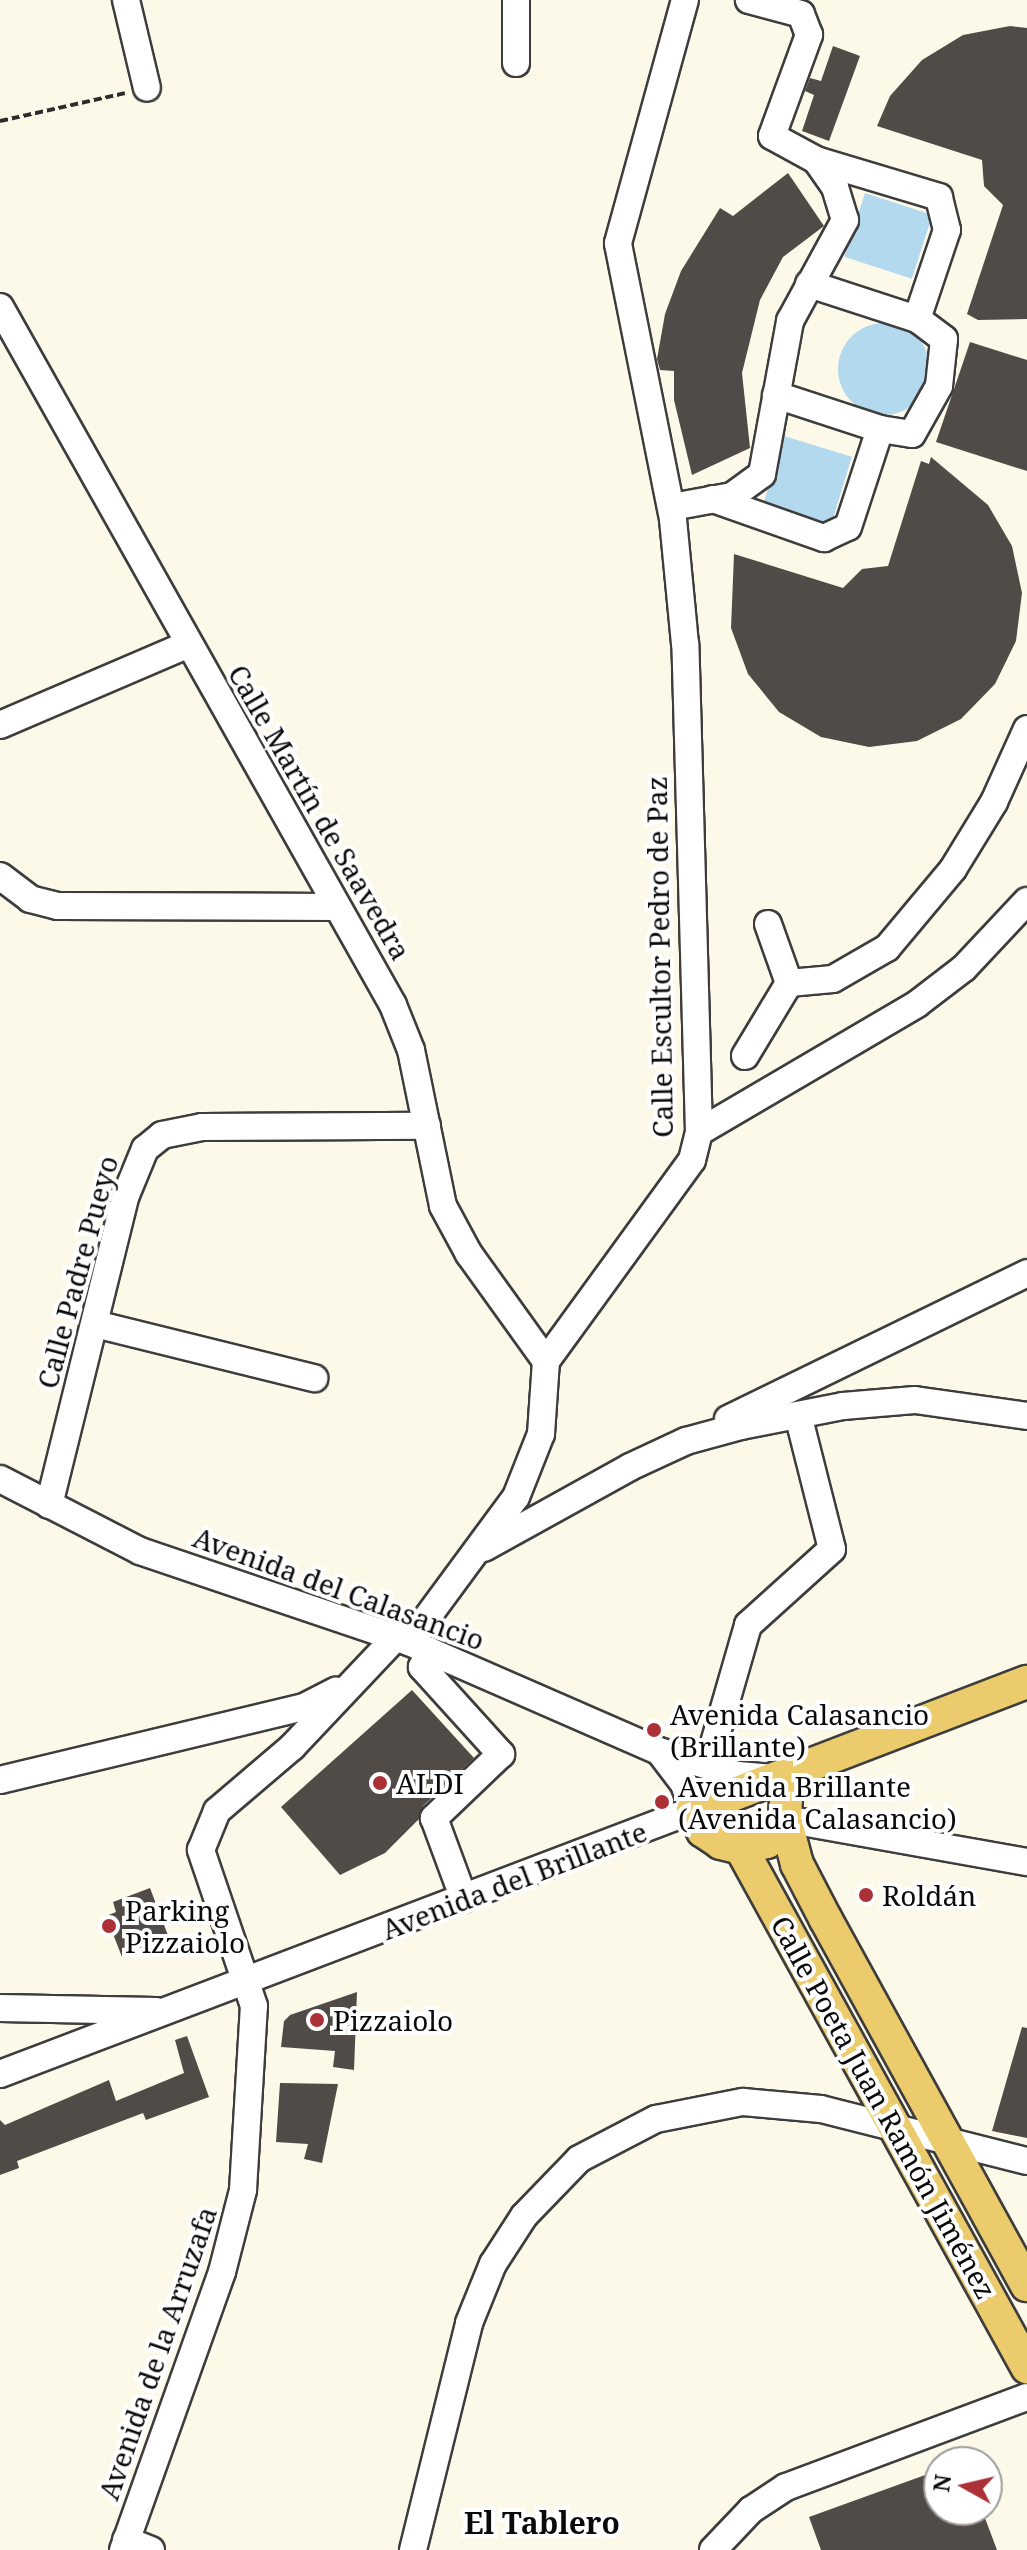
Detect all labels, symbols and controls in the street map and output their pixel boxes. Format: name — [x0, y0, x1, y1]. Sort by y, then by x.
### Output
street label: Calle Martín de Saavedra — [222, 659, 418, 965]
street label: Calle Escultor Pedro de Paz — [639, 776, 679, 1138]
street label: Calle Padre Pueyo — [30, 1152, 124, 1392]
street label: Avenida del Calasancio — [189, 1520, 489, 1656]
place label: Avenida Calasancio (Brillante) — [670, 1697, 929, 1763]
marker: Avenida Calasancio (Brillante) — [645, 1721, 663, 1739]
place label: ALDI — [396, 1766, 464, 1800]
place label: Avenida Brillante (Avenida Calasancio) — [678, 1769, 957, 1835]
marker: ALDI — [371, 1774, 389, 1792]
marker: Avenida Brillante (Avenida Calasancio) — [653, 1793, 671, 1811]
street label: Avenida del Brillante — [377, 1814, 651, 1946]
place label: Roldán — [882, 1878, 976, 1912]
marker: Roldán — [857, 1886, 875, 1904]
place label: Parking Pizzaiolo — [125, 1893, 245, 1959]
street label: Calle Poeta Juan Ramón Jiménez — [765, 1910, 1003, 2304]
marker: Parking Pizzaiolo — [100, 1917, 118, 1935]
place label: Pizzaiolo — [333, 2003, 453, 2037]
marker: Pizzaiolo — [308, 2011, 326, 2029]
street label: Avenida de la Arruzafa — [91, 2202, 223, 2504]
north arrow — [923, 2446, 1003, 2526]
text: N — [925, 2472, 957, 2494]
district label: El Tablero — [464, 2505, 620, 2541]

